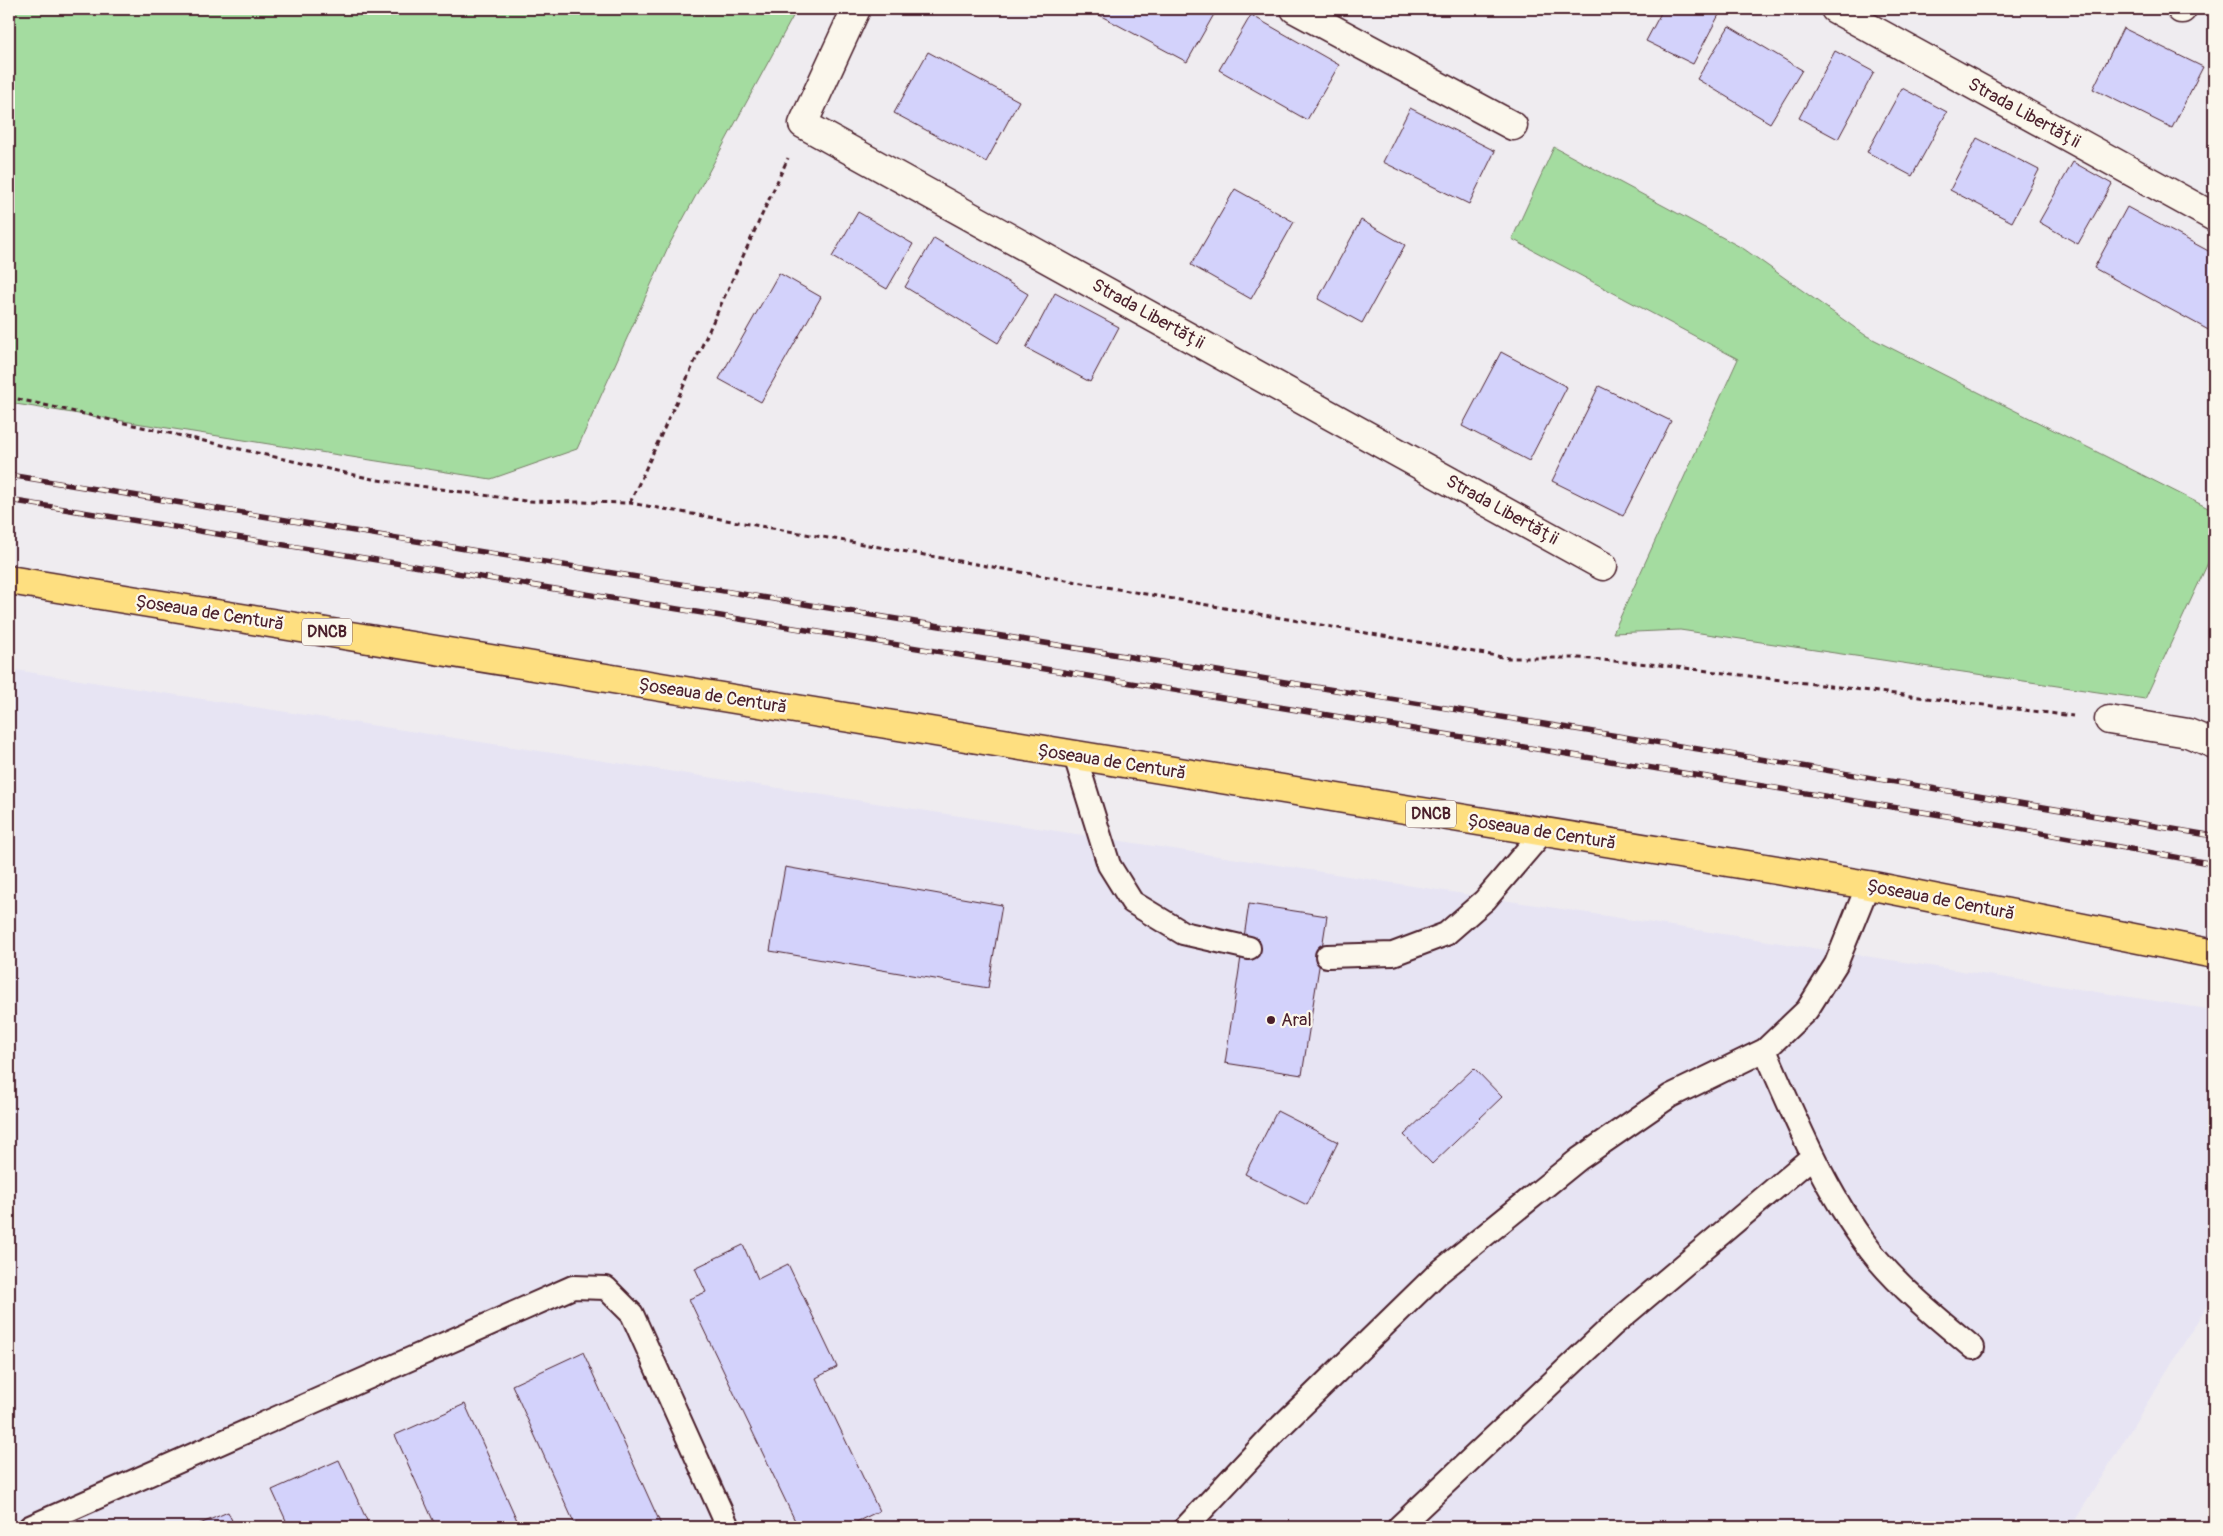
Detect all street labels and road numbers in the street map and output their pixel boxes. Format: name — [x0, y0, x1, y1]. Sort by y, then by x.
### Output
street label: Strada Libertății — [1964, 73, 2084, 153]
street label: Strada Libertății — [1088, 274, 1208, 354]
street label: Strada Libertății — [1442, 470, 1562, 550]
street label: Șoseaua de Centură — [134, 590, 286, 636]
road number: DNCB — [302, 618, 352, 646]
street label: Șoseaua de Centură — [637, 673, 789, 719]
street label: Șoseaua de Centură — [1036, 739, 1188, 785]
road number: DNCB — [1406, 801, 1456, 828]
street label: Șoseaua de Centură — [1466, 809, 1618, 855]
street label: Șoseaua de Centură — [1865, 874, 2017, 926]

